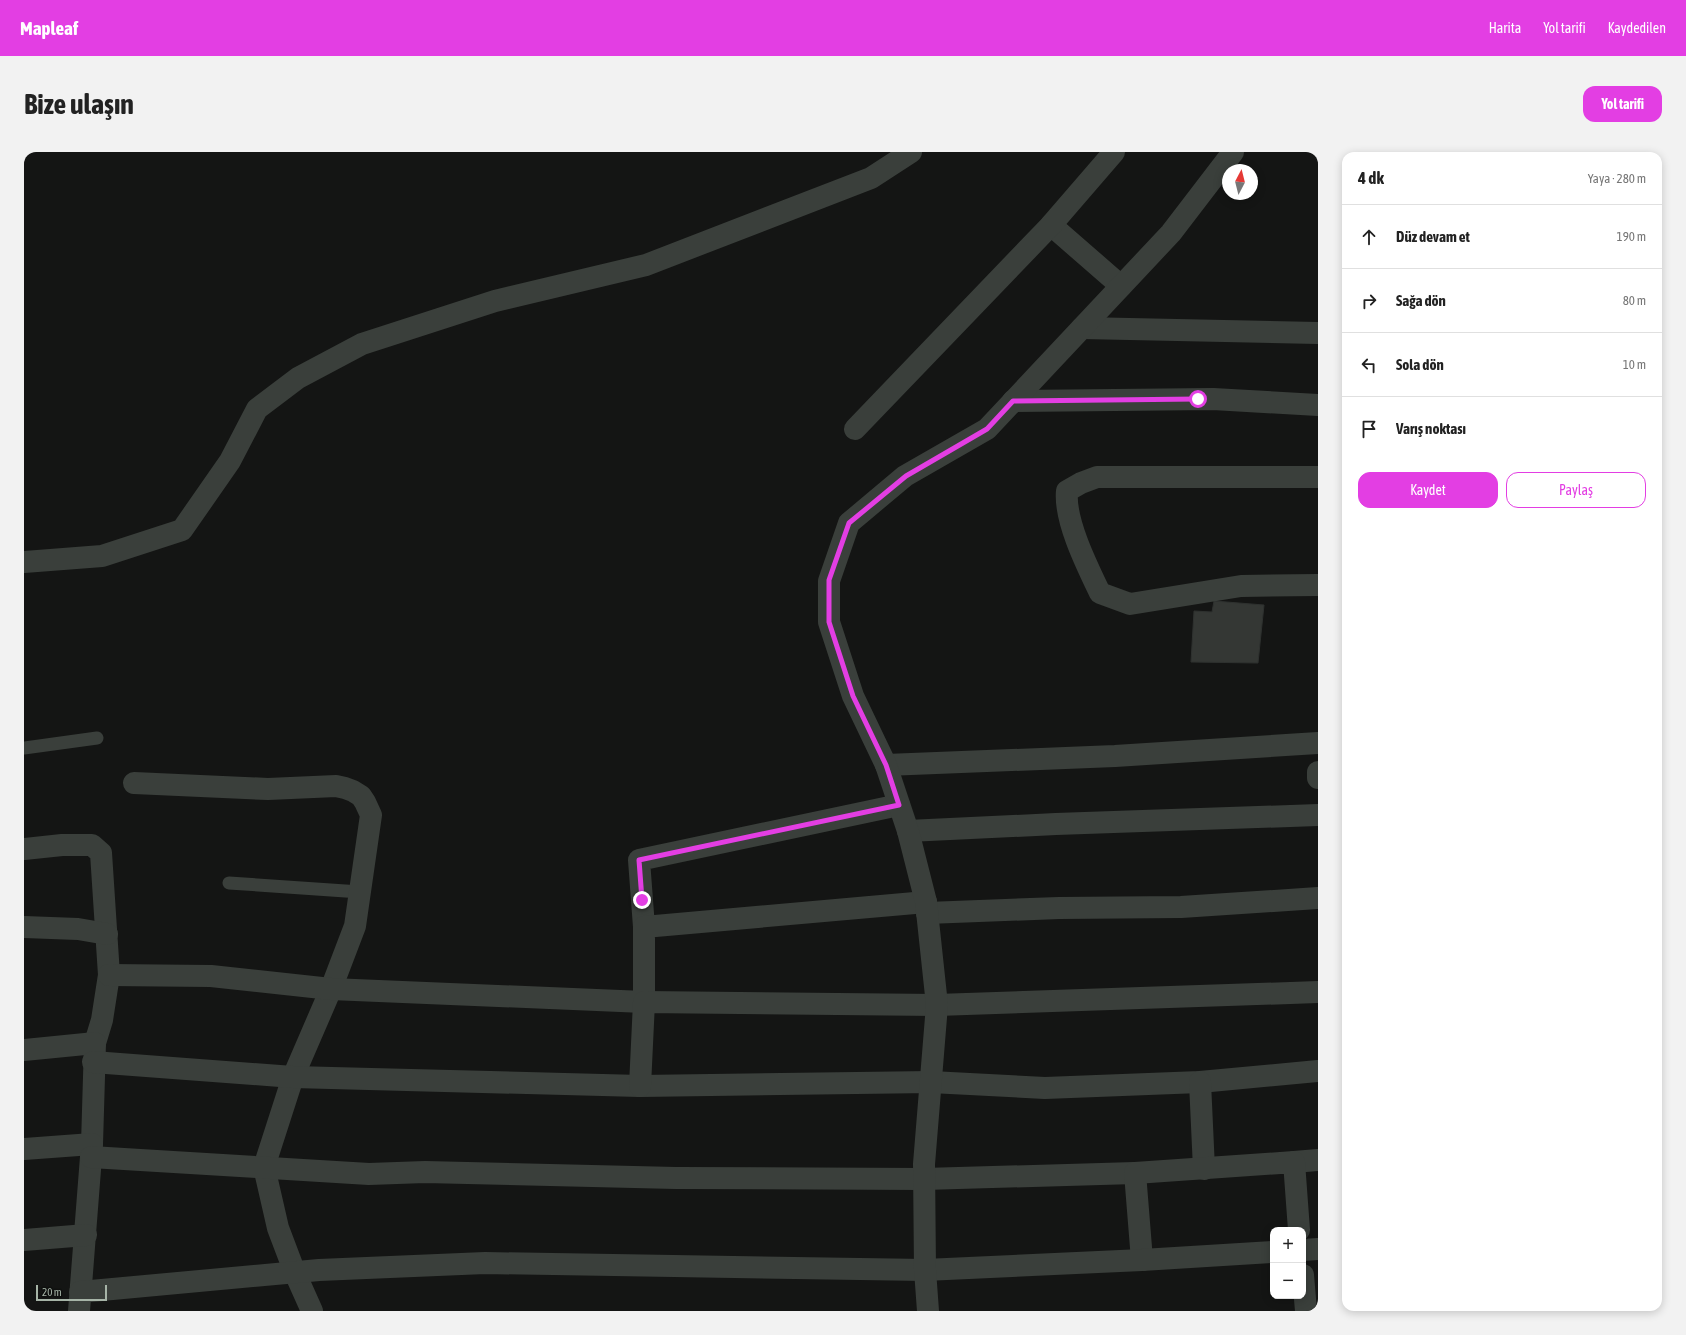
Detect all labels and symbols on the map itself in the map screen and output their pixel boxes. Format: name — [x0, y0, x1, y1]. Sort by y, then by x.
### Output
north arrow — [1222, 164, 1258, 200]
route start — [1189, 390, 1207, 408]
route end — [633, 891, 651, 909]
scale bar — [36, 1283, 107, 1302]

